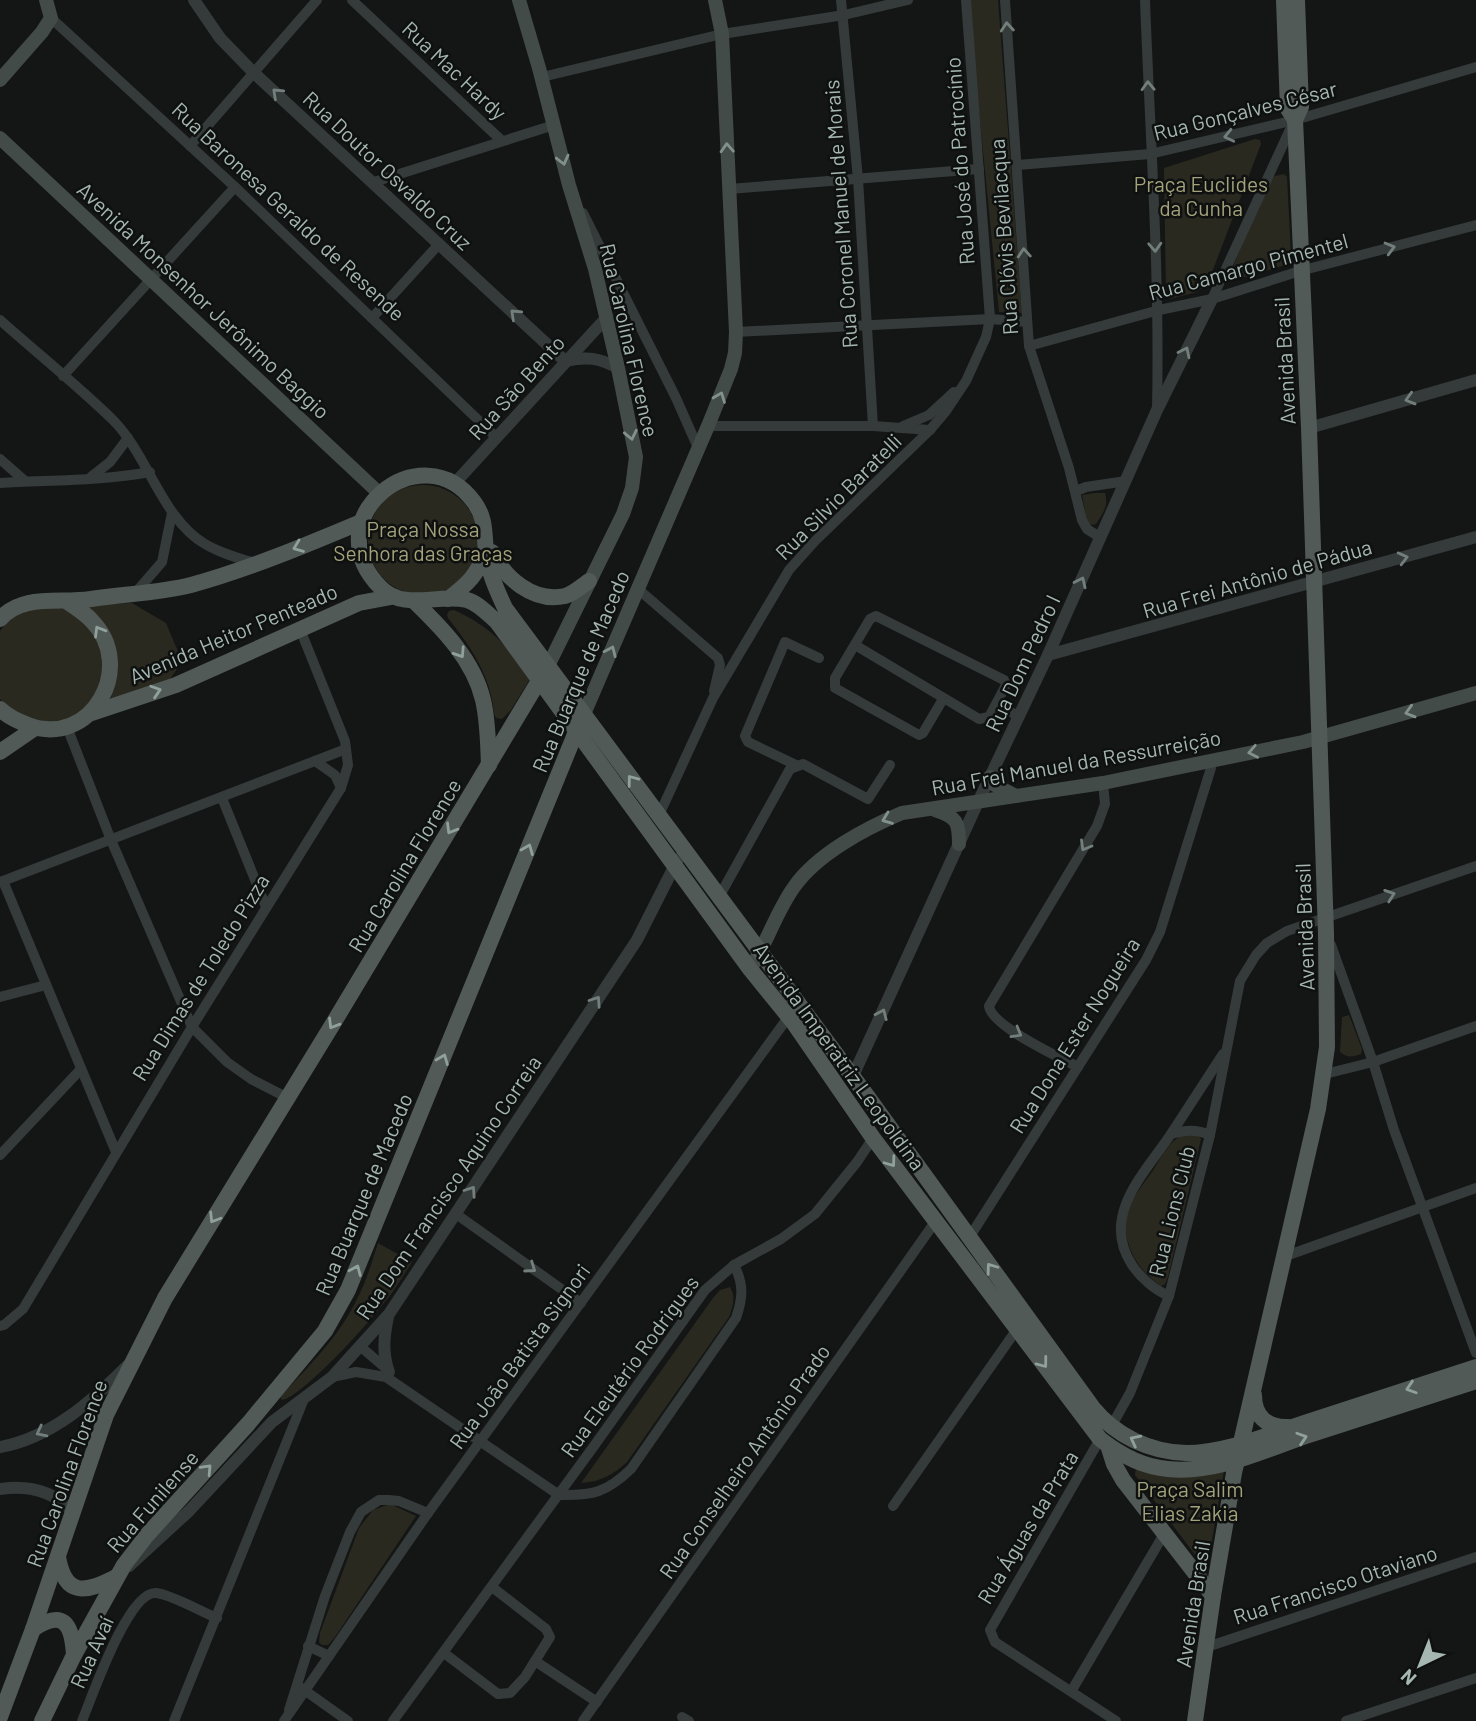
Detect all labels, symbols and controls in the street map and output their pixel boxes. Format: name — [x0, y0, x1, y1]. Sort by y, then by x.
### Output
street label: Rua Mac Hardy — [398, 15, 512, 125]
one-way arrow — [1000, 21, 1015, 32]
street label: Rua José do Patrocínio — [939, 56, 979, 266]
street label: Rua Gonçalves César — [1151, 75, 1340, 145]
street label: Rua Coronel Manuel de Morais — [818, 79, 862, 349]
one-way arrow — [1140, 80, 1156, 90]
street label: Rua Doutor Osvaldo Cruz — [299, 85, 477, 255]
one-way arrow — [272, 89, 285, 101]
street label: Rua Baronesa Geraldo de Resende — [167, 96, 411, 326]
one-way arrow — [1223, 127, 1235, 142]
street label: Rua Clóvis Bevilacqua — [984, 138, 1022, 336]
one-way arrow — [720, 143, 735, 154]
one-way arrow — [555, 154, 569, 166]
park label: Praça Euclides da Cunha — [1134, 171, 1268, 220]
street label: Avenida Monsenhor Jerônimo Baggio — [73, 176, 335, 424]
street label: Rua Camargo Pimentel — [1145, 227, 1351, 305]
street label: Rua Carolina Florence — [596, 241, 664, 439]
one-way arrow — [1148, 241, 1163, 252]
one-way arrow — [1384, 241, 1396, 256]
one-way arrow — [1017, 248, 1032, 259]
street label: Avenida Brasil — [1268, 297, 1300, 425]
one-way arrow — [510, 310, 523, 323]
street label: Rua São Bento — [463, 330, 569, 444]
one-way arrow — [1176, 347, 1190, 359]
one-way arrow — [1405, 390, 1417, 405]
one-way arrow — [711, 392, 725, 404]
street label: Rua Silvio Baratelli — [770, 428, 906, 564]
one-way arrow — [623, 429, 638, 441]
park label: Praça Nossa Senhora das Graças — [333, 516, 513, 565]
street label: Rua Frei Antônio de Pádua — [1140, 533, 1374, 623]
one-way arrow — [292, 539, 304, 553]
one-way arrow — [1397, 552, 1409, 566]
street label: Rua Buarque de Macedo — [526, 566, 634, 776]
one-way arrow — [1073, 576, 1087, 589]
street label: Avenida Heitor Penteado — [125, 578, 341, 688]
street label: Rua Dom Pedro I — [979, 590, 1065, 736]
one-way arrow — [94, 626, 107, 639]
one-way arrow — [452, 645, 465, 658]
one-way arrow — [603, 646, 617, 659]
one-way arrow — [150, 685, 162, 700]
one-way arrow — [1405, 704, 1417, 718]
street label: Rua Frei Manuel da Ressurreição — [929, 724, 1223, 800]
one-way arrow — [1247, 743, 1259, 758]
street label: Rua Carolina Florence — [342, 774, 466, 956]
one-way arrow — [628, 775, 641, 788]
one-way arrow — [882, 811, 894, 825]
one-way arrow — [446, 822, 459, 835]
one-way arrow — [1081, 839, 1094, 852]
one-way arrow — [520, 843, 534, 855]
street label: Avenida Brasil — [1289, 863, 1319, 991]
street label: Rua Dimas de Toledo Pizza — [126, 869, 274, 1085]
one-way arrow — [1384, 889, 1396, 903]
street label: Rua Dona Ester Nogueira — [1004, 933, 1144, 1137]
street label: Avenida Imperatriz Leopoldina — [749, 937, 931, 1175]
one-way arrow — [588, 996, 600, 1009]
one-way arrow — [874, 1009, 888, 1022]
one-way arrow — [328, 1016, 341, 1029]
one-way arrow — [1009, 1025, 1022, 1038]
street label: Rua Dom Francisco Aquino Correia — [350, 1050, 546, 1324]
one-way arrow — [434, 1054, 448, 1066]
street label: Rua Buarque de Macedo — [309, 1089, 417, 1299]
street label: Rua Lions Club — [1143, 1143, 1199, 1279]
one-way arrow — [883, 1154, 896, 1167]
one-way arrow — [463, 1186, 475, 1199]
one-way arrow — [210, 1210, 223, 1223]
street label: Rua João Batista Signori — [443, 1259, 595, 1453]
one-way arrow — [523, 1260, 536, 1272]
one-way arrow — [986, 1263, 999, 1275]
one-way arrow — [348, 1265, 362, 1277]
street label: Rua Eleutério Rodrigues — [555, 1270, 703, 1462]
street label: Rua Conselheiro Antônio Prado — [653, 1339, 835, 1583]
one-way arrow — [1034, 1356, 1047, 1368]
street label: Rua Carolina Florence — [20, 1376, 112, 1570]
one-way arrow — [1405, 1380, 1418, 1394]
one-way arrow — [36, 1424, 48, 1438]
one-way arrow — [1295, 1432, 1307, 1446]
one-way arrow — [1130, 1435, 1142, 1449]
street label: Rua Funilense — [101, 1445, 203, 1557]
street label: Rua Águas da Prata — [971, 1446, 1083, 1608]
one-way arrow — [198, 1464, 211, 1477]
park label: Praça Salim Elias Zakia — [1136, 1476, 1244, 1525]
street label: Avenida Brasil — [1170, 1539, 1214, 1669]
street label: Rua Francisco Otaviano — [1230, 1539, 1440, 1629]
street label: Rua Avaí — [64, 1612, 118, 1692]
north arrow — [1385, 1630, 1455, 1700]
text: N — [1396, 1665, 1421, 1691]

